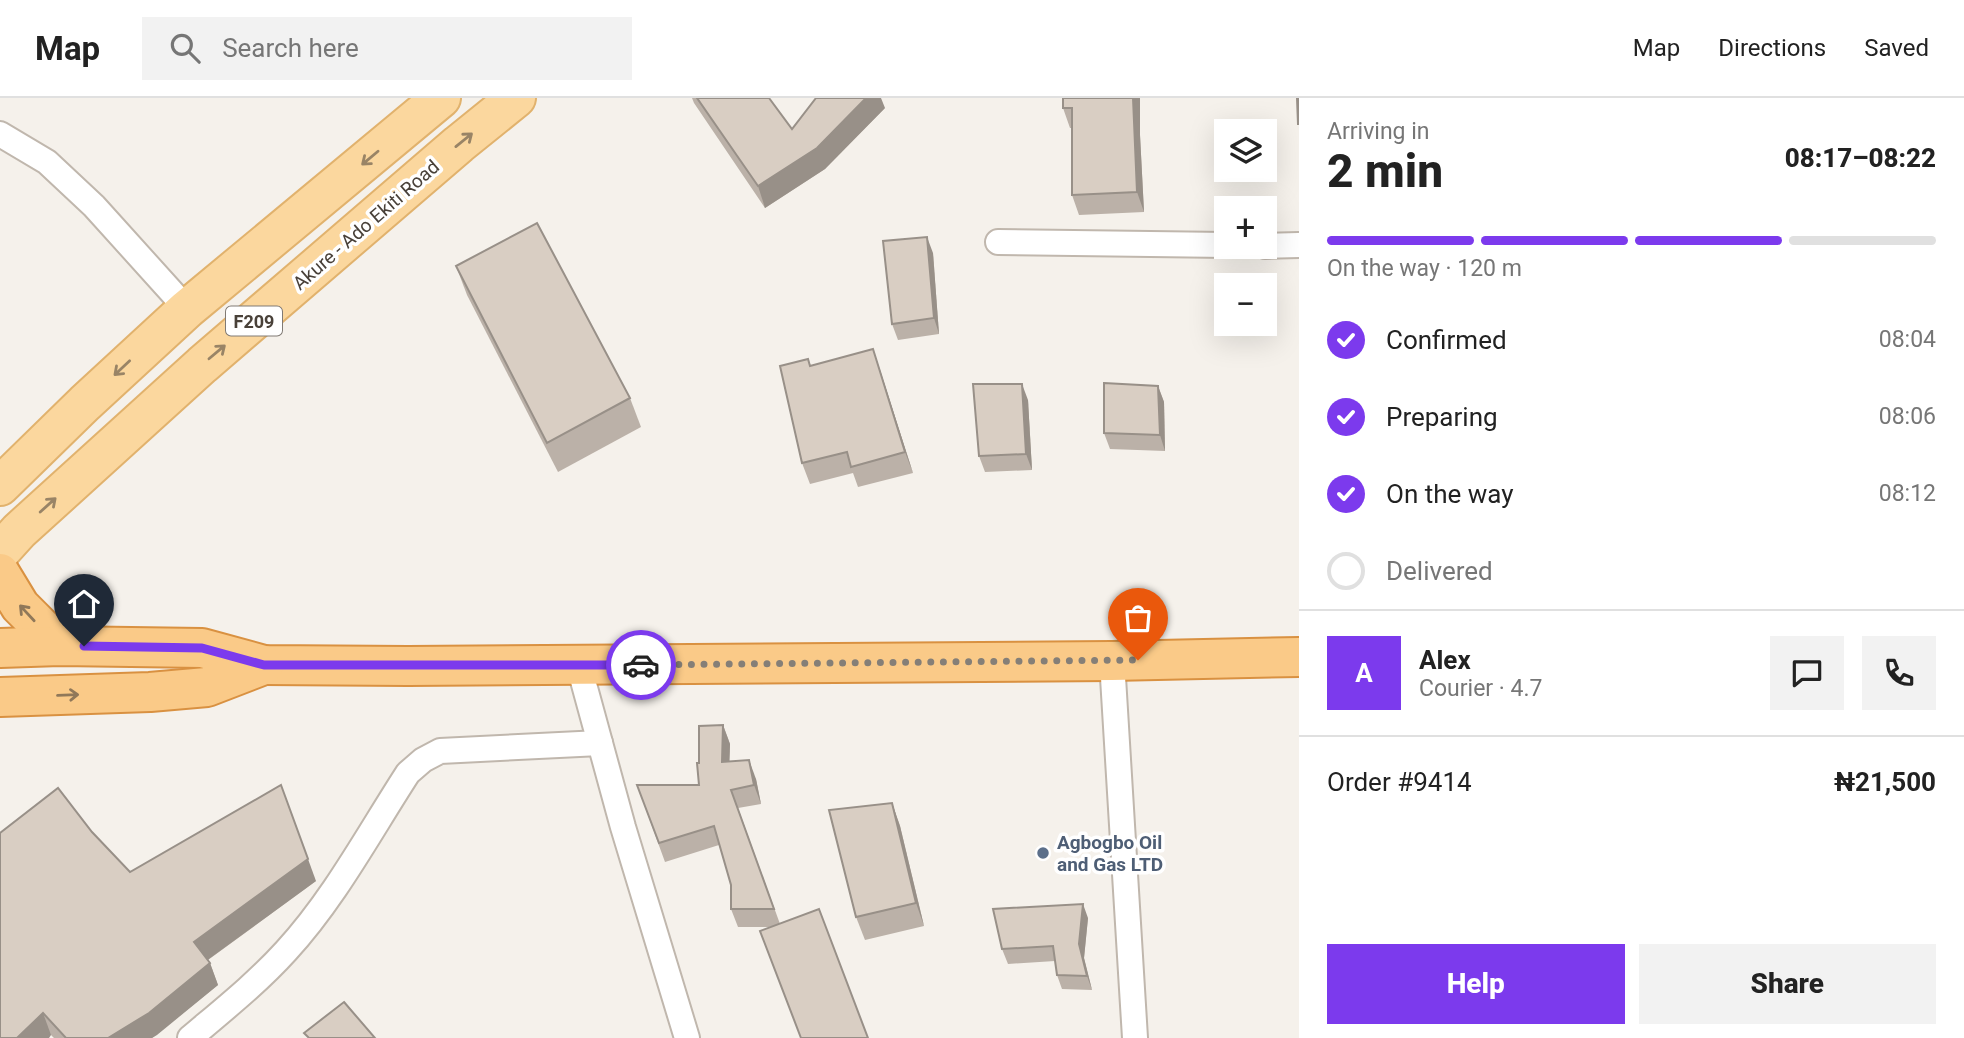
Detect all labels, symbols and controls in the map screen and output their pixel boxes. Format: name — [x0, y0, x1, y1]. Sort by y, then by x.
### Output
search box — [142, 17, 632, 80]
text: Map — [35, 29, 100, 68]
icon: search — [166, 29, 204, 67]
text: Search here — [222, 33, 359, 63]
text: Map — [1633, 34, 1680, 62]
text: Directions — [1718, 34, 1826, 62]
text: Saved — [1864, 34, 1929, 62]
text: Arriving in — [1327, 118, 1430, 145]
map controls — [1214, 119, 1277, 336]
button: layers — [1214, 119, 1277, 182]
one-way arrow — [455, 132, 473, 148]
text: 08:17–08:22 — [1785, 143, 1936, 173]
text: 2 min — [1327, 144, 1443, 198]
one-way arrow — [361, 149, 379, 165]
street label: Akure - Ado Ekiti Road — [288, 155, 444, 295]
button: + — [1214, 196, 1277, 259]
text: On the way · 120 m — [1327, 255, 1522, 282]
button: − — [1214, 273, 1277, 336]
road number: F209 — [226, 306, 282, 336]
icon: check — [1327, 321, 1365, 359]
text: Confirmed — [1386, 325, 1507, 355]
text: 08:04 — [1879, 326, 1936, 353]
one-way arrow — [208, 344, 226, 360]
one-way arrow — [114, 360, 131, 377]
icon: check — [1327, 398, 1365, 436]
text: Preparing — [1386, 402, 1498, 432]
text: 08:06 — [1879, 403, 1936, 430]
icon: check — [1327, 475, 1365, 513]
text: On the way — [1386, 479, 1514, 509]
text: 08:12 — [1879, 480, 1936, 507]
one-way arrow — [39, 497, 57, 513]
text: Delivered — [1386, 556, 1493, 586]
pin — [54, 574, 114, 646]
icon: home — [65, 585, 103, 623]
pin — [1108, 588, 1168, 660]
icon: bag — [1119, 599, 1157, 637]
one-way arrow — [18, 605, 35, 622]
courier — [606, 630, 676, 700]
button: chat — [1770, 636, 1844, 710]
button: phone — [1862, 636, 1936, 710]
text: Alex — [1419, 645, 1471, 675]
icon: car — [622, 646, 660, 684]
text: A — [1355, 658, 1373, 688]
text: Courier · 4.7 — [1419, 675, 1542, 702]
one-way arrow — [56, 689, 79, 702]
text: Order #9414 — [1327, 767, 1472, 797]
text: ₦21,500 — [1834, 767, 1936, 797]
place label: Agbogbo Oil and Gas LTD — [1057, 831, 1163, 876]
marker: Agbogbo Oil and Gas LTD — [1035, 845, 1051, 861]
button: Help — [1327, 944, 1625, 1024]
button: Share — [1639, 944, 1936, 1024]

